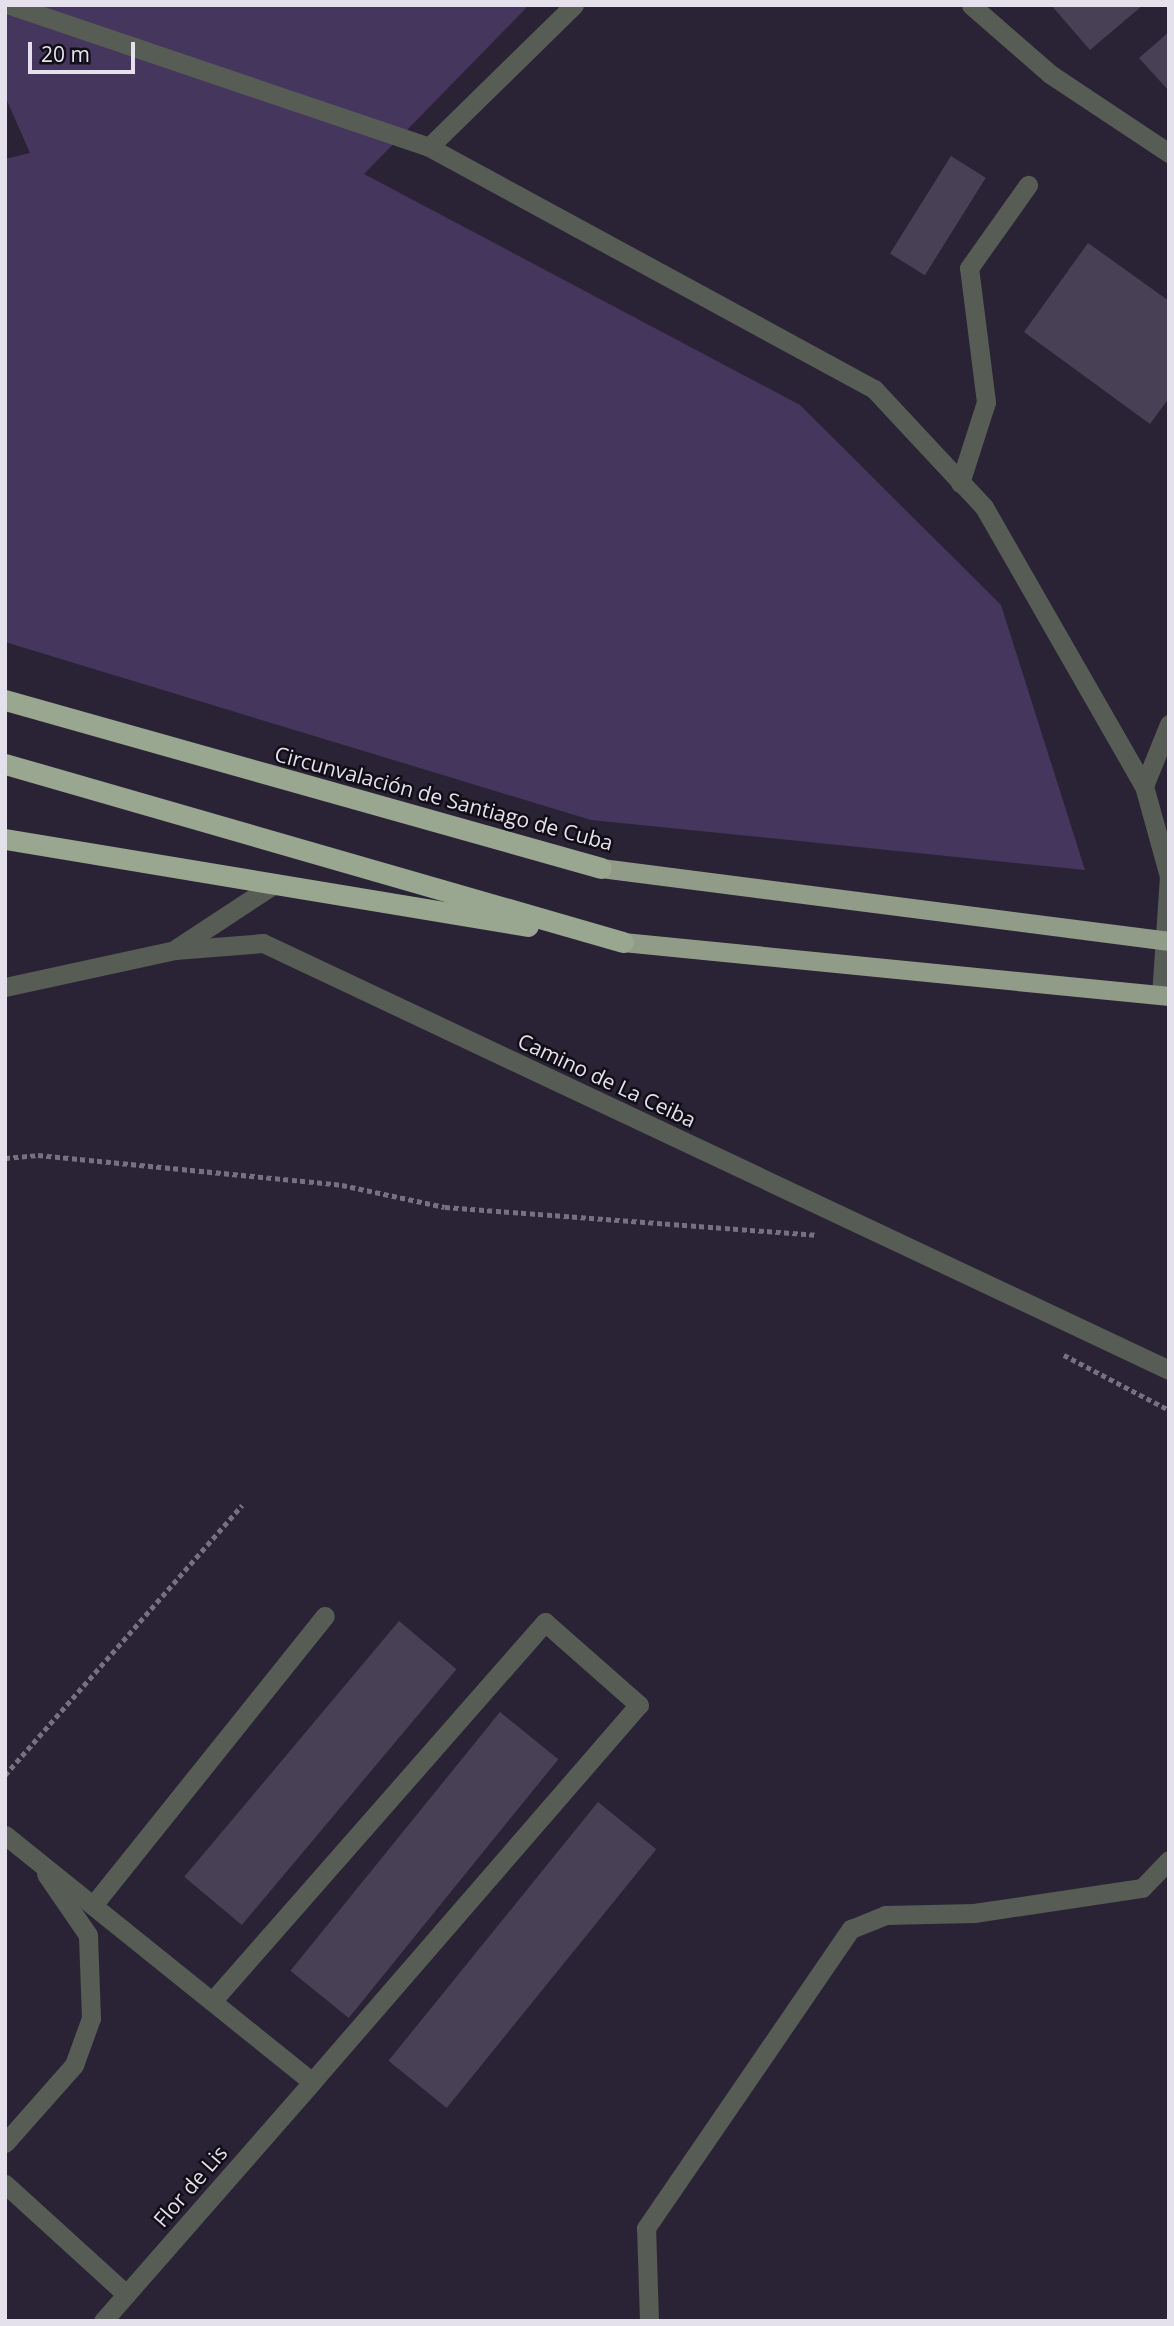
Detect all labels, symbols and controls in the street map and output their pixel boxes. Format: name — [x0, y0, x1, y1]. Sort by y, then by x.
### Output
scale bar — [32, 28, 138, 72]
text: 20 m — [41, 40, 90, 68]
street label: Circunvalación de Santiago de Cuba — [272, 741, 616, 855]
street label: Camino de La Ceiba — [514, 1028, 700, 1132]
street label: Flor de Lis — [148, 2140, 232, 2232]

